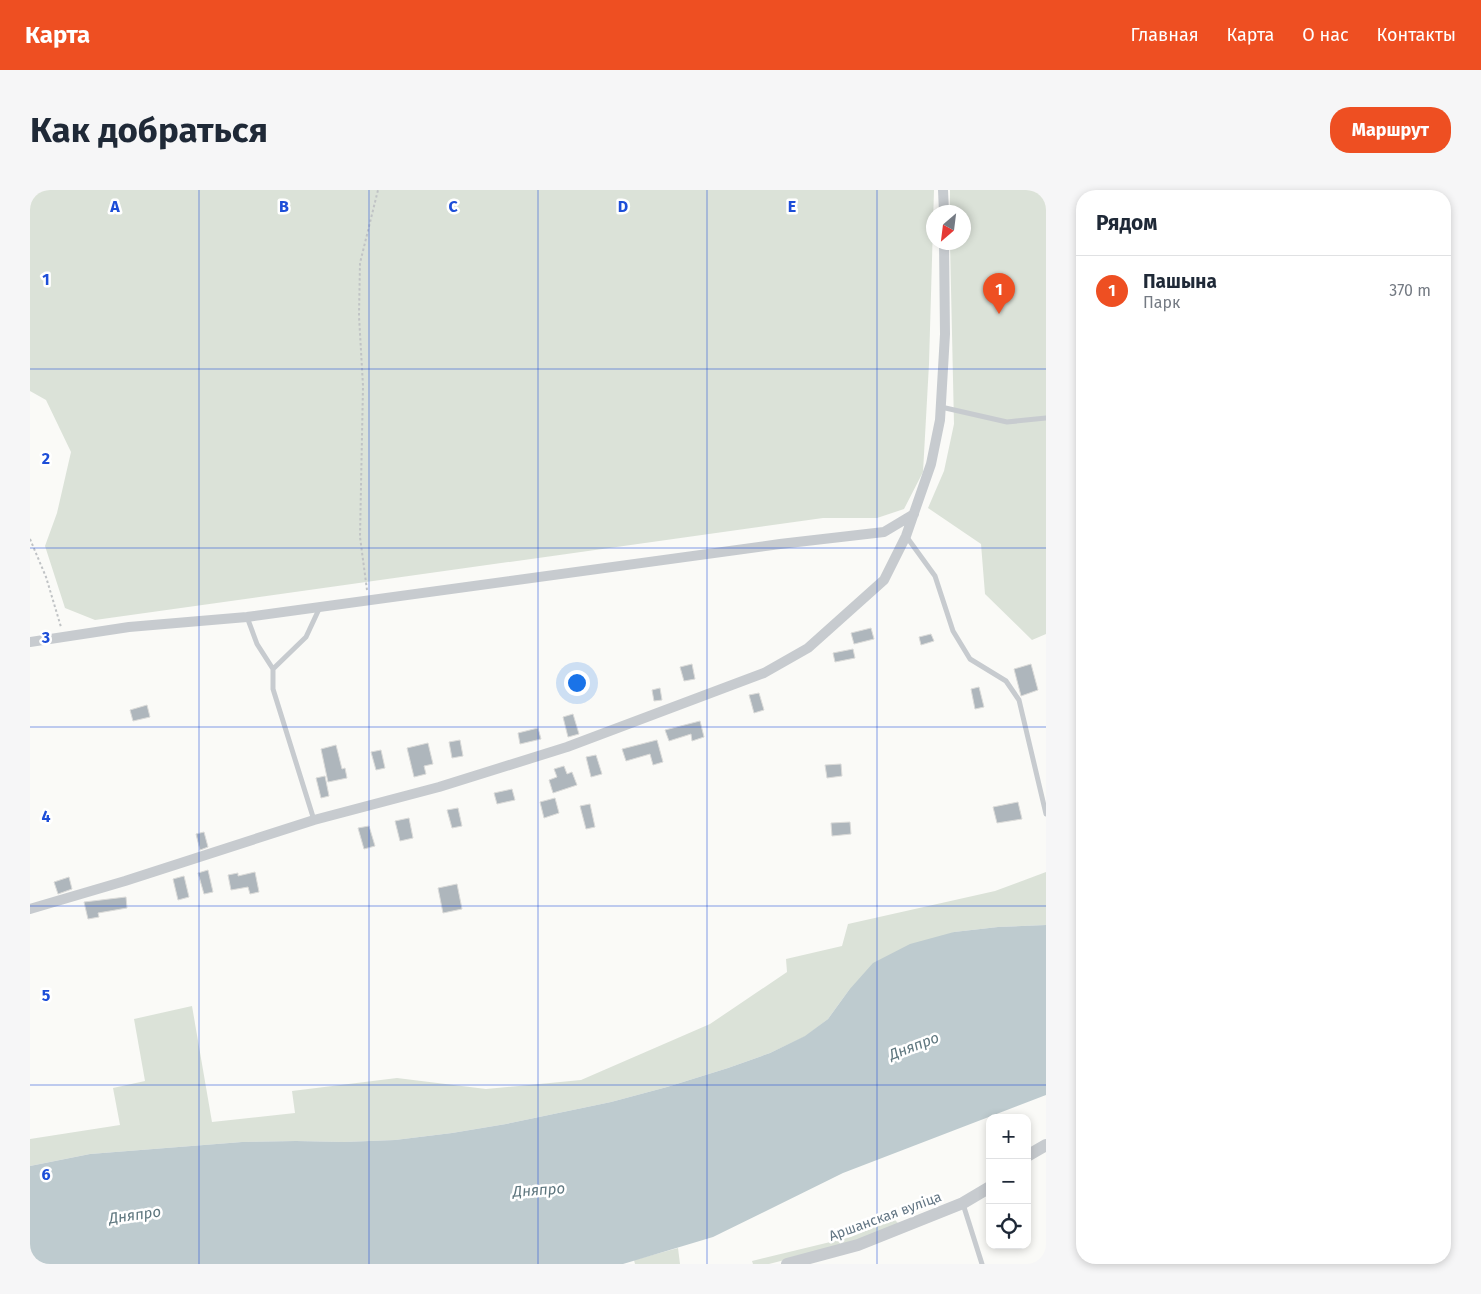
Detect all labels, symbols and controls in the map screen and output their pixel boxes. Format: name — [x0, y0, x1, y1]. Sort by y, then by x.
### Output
text: Карта — [25, 21, 90, 49]
text: Главная — [1131, 24, 1199, 46]
text: Карта — [1227, 24, 1274, 46]
text: О нас — [1302, 24, 1349, 46]
text: Контакты — [1377, 24, 1456, 46]
button: Маршрут — [1330, 107, 1451, 153]
text: Как добраться — [30, 109, 268, 151]
text: A — [109, 197, 120, 216]
text: B — [279, 197, 289, 216]
text: C — [448, 197, 458, 216]
text: D — [618, 197, 628, 216]
text: E — [788, 197, 796, 216]
north arrow — [926, 205, 971, 250]
text: Рядом — [1096, 210, 1157, 236]
text: 1 — [42, 270, 50, 289]
text: Пашына — [1143, 270, 1217, 293]
pin: 1 — [983, 273, 1015, 314]
text: 1 — [1108, 281, 1116, 300]
text: 370 m — [1389, 281, 1431, 300]
text: Парк — [1143, 293, 1180, 312]
text: 2 — [42, 449, 50, 468]
text: 3 — [41, 628, 50, 647]
your location — [564, 670, 590, 696]
text: 4 — [41, 807, 51, 826]
text: 5 — [42, 986, 51, 1005]
water label: Дняпро — [885, 1028, 942, 1064]
map controls — [986, 1114, 1031, 1249]
button: + — [986, 1114, 1031, 1159]
button: − — [986, 1159, 1031, 1204]
text: 6 — [41, 1165, 51, 1184]
water label: Дняпро — [511, 1179, 566, 1201]
street label: Аршанская вуліца — [827, 1188, 944, 1245]
water label: Дняпро — [107, 1202, 162, 1228]
button: locate — [986, 1204, 1031, 1249]

